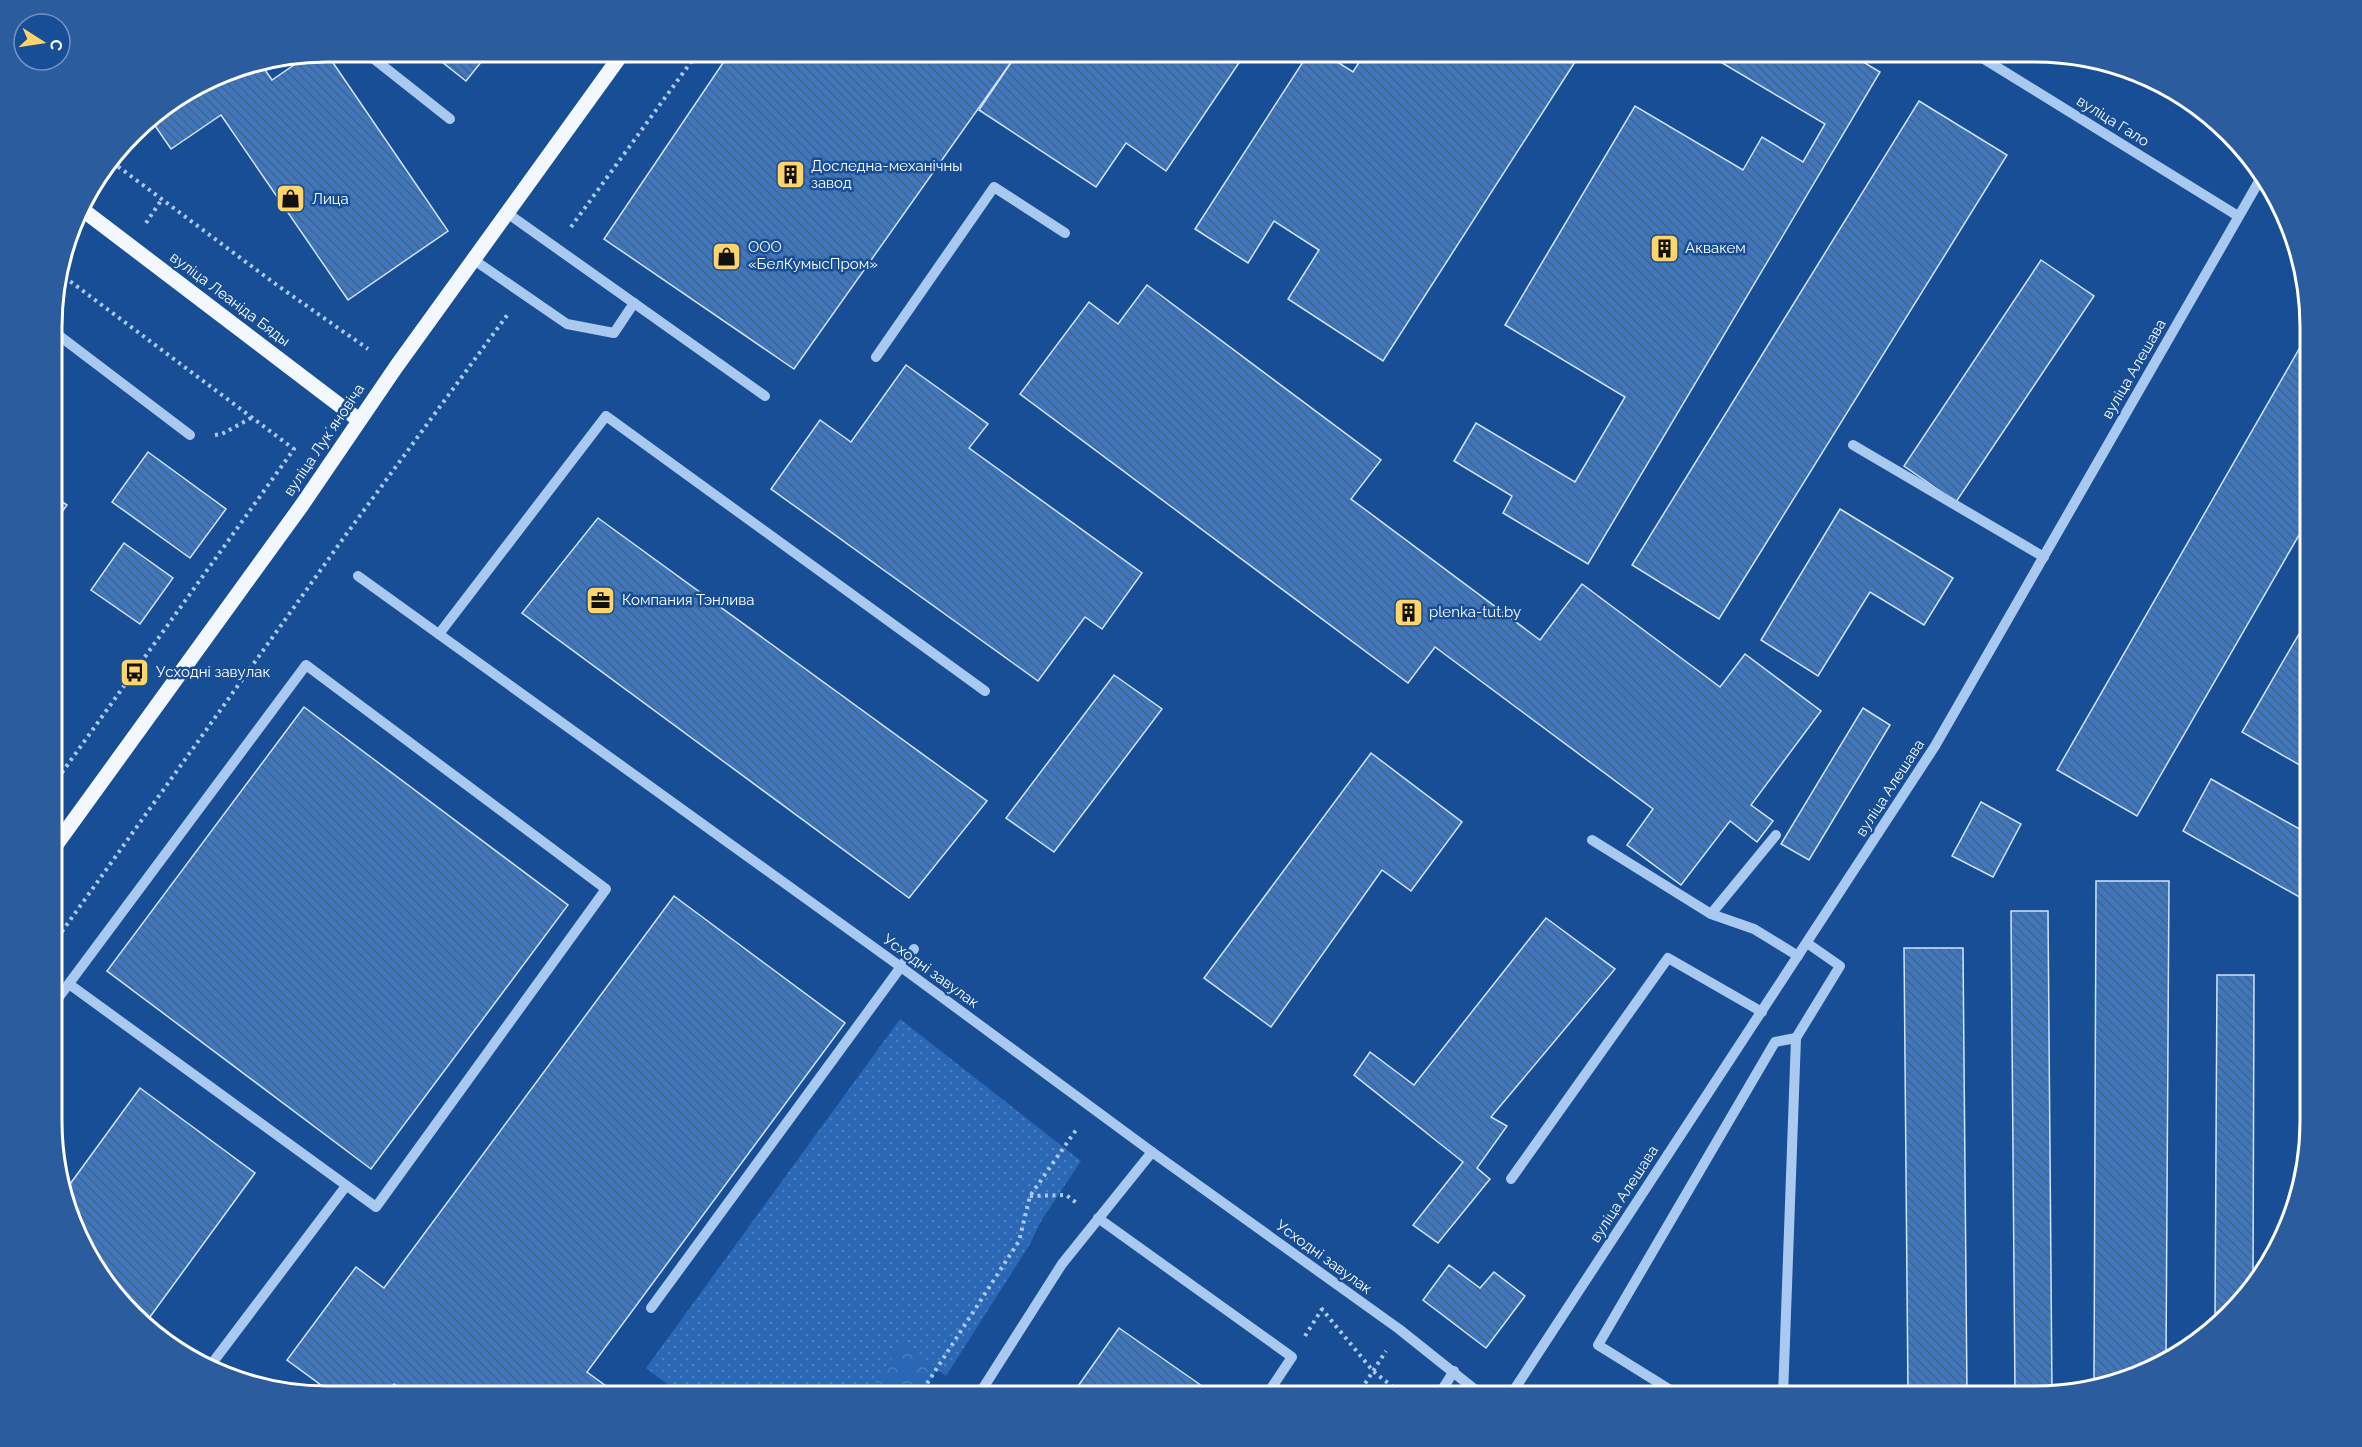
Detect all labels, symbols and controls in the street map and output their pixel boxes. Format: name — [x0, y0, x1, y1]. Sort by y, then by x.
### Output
north arrow — [12, 12, 72, 72]
text: С — [46, 38, 67, 52]
street label: вуліца Гало — [2073, 92, 2153, 150]
place label: Доследна-механічны завод — [811, 157, 962, 192]
building icon: Доследна-механічны завод — [774, 159, 806, 191]
shop icon: Лица — [275, 183, 307, 215]
place label: Лица — [312, 190, 349, 208]
building icon: Аквакем — [1648, 232, 1680, 264]
place label: ООО «БелКумысПром» — [748, 238, 878, 273]
place label: Аквакем — [1685, 239, 1746, 257]
shop icon: ООО «БелКумысПром» — [711, 240, 743, 272]
street label: вуліца Леаніда Бяды — [166, 248, 294, 350]
street label: вуліца Алешава — [2098, 316, 2170, 422]
street label: вуліца Лукʼяновіча — [280, 380, 368, 500]
office icon: Компания Тэнлива — [585, 584, 617, 616]
place label: Компания Тэнлива — [622, 591, 754, 609]
building icon: plenka-tut.by — [1392, 596, 1424, 628]
place label: plenka-tut.by — [1429, 603, 1521, 621]
bus stop icon: Усходні завулак — [119, 656, 151, 688]
place label: Усходні завулак — [156, 663, 270, 681]
street label: вуліца Алешава — [1852, 736, 1928, 840]
street label: Усходні завулак — [879, 930, 983, 1012]
street label: вуліца Алешава — [1586, 1142, 1662, 1246]
street label: Усходні завулак — [1272, 1216, 1376, 1298]

